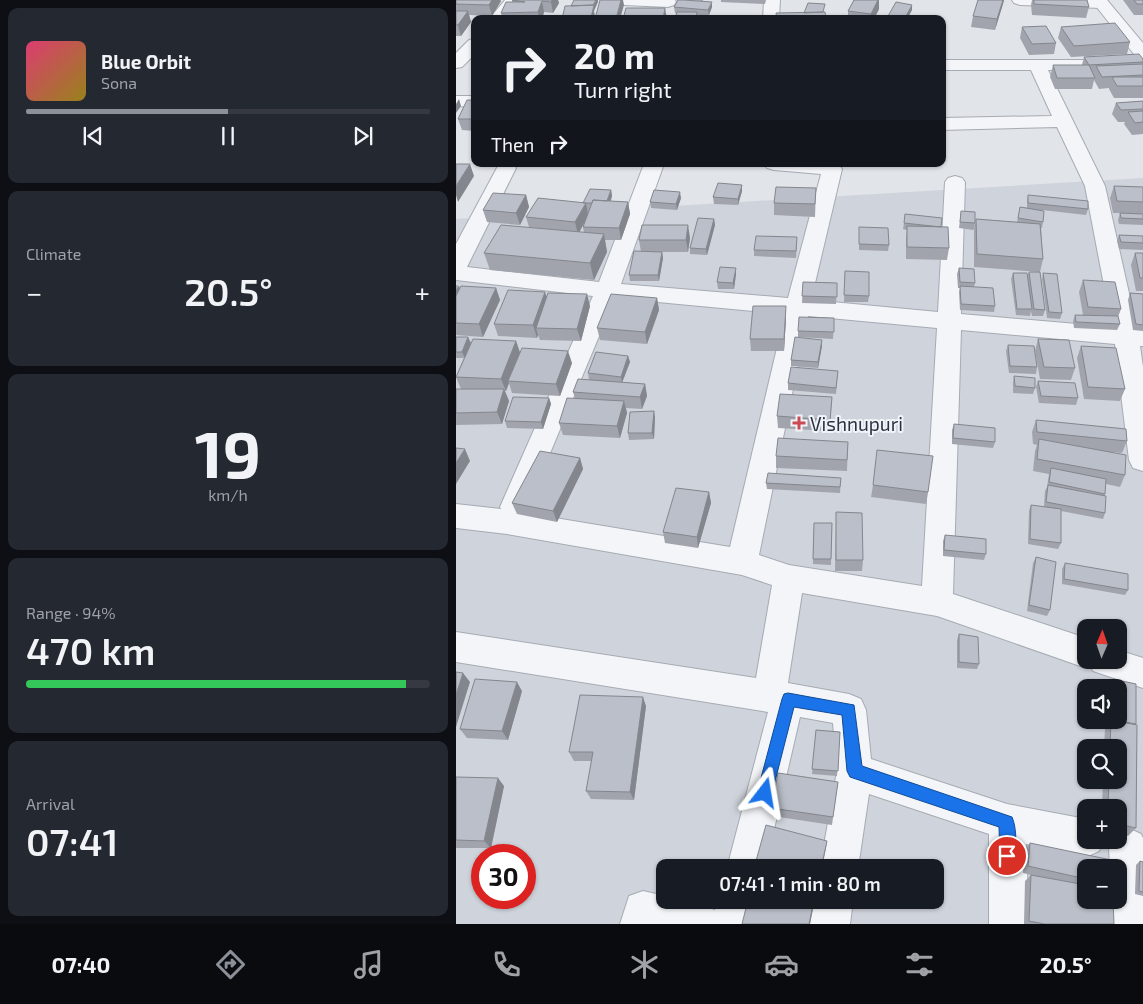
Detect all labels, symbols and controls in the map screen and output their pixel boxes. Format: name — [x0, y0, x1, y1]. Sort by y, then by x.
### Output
text: 20 m — [574, 34, 655, 76]
icon: right — [491, 35, 556, 100]
text: Blue Orbit — [101, 50, 191, 73]
text: Sona — [101, 73, 137, 92]
text: Turn right — [574, 76, 672, 102]
icon: previous — [79, 122, 107, 150]
icon: pause — [214, 122, 242, 150]
icon: next — [349, 122, 377, 150]
icon: right — [544, 130, 572, 158]
text: Then — [491, 133, 534, 156]
text: Climate — [26, 244, 81, 263]
text: 20.5° — [184, 268, 273, 314]
text: − — [26, 275, 42, 309]
text: + — [415, 275, 430, 309]
place label: Vishnupuri — [810, 412, 903, 435]
text: 19 — [195, 413, 261, 491]
marker: Vishnupuri — [792, 416, 806, 430]
text: km/h — [208, 485, 248, 504]
text: Range · 94% — [26, 603, 116, 622]
north arrow — [1077, 619, 1127, 669]
map controls — [1077, 619, 1127, 909]
text: 470 km — [26, 627, 155, 673]
button: sound — [1077, 679, 1127, 729]
button: search — [1077, 739, 1127, 789]
position arrow — [738, 766, 790, 818]
text: Arrival — [26, 794, 75, 813]
button: + — [1077, 799, 1127, 849]
text: 07:41 — [26, 818, 119, 864]
pin — [986, 835, 1028, 877]
icon: arrive — [993, 842, 1021, 870]
speed limit sign: 30 — [471, 844, 536, 909]
button: − — [1077, 859, 1127, 909]
text: 07:41 · 1 min · 80 m — [719, 872, 881, 895]
icon: directions — [213, 947, 248, 982]
icon: music — [351, 947, 386, 982]
icon: phone — [489, 947, 524, 982]
icon: climate — [627, 947, 662, 982]
icon: car — [764, 947, 799, 982]
icon: filters — [902, 947, 937, 982]
text: 07:40 — [51, 951, 110, 977]
text: 20.5° — [1040, 951, 1092, 977]

